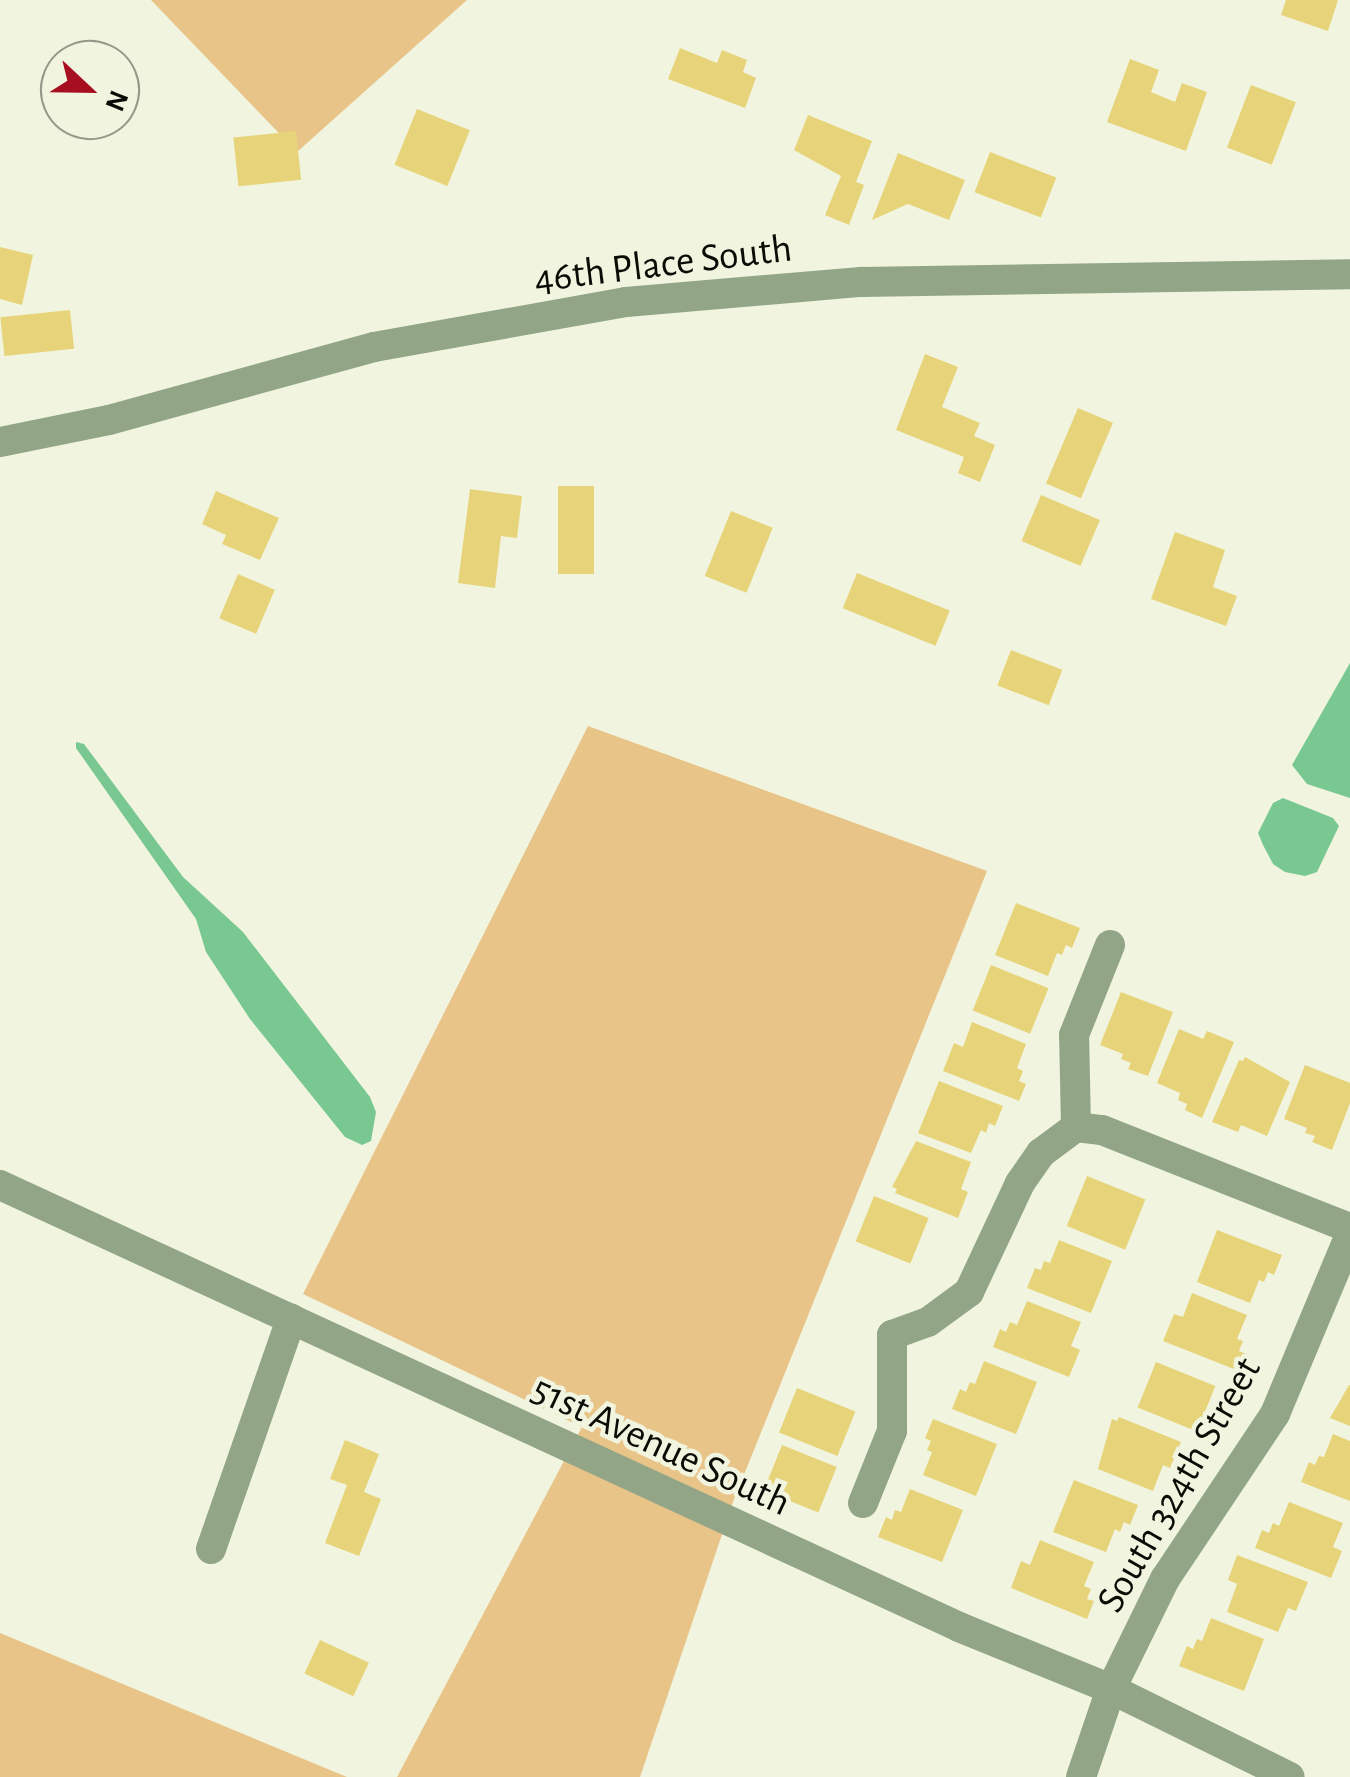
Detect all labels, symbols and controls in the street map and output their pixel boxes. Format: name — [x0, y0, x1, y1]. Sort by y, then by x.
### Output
north arrow — [40, 40, 140, 140]
text: N — [99, 86, 133, 115]
street label: 46th Place South — [531, 224, 795, 304]
street label: South 324th Street — [1087, 1349, 1271, 1621]
street label: 51st Avenue South — [524, 1365, 798, 1527]

